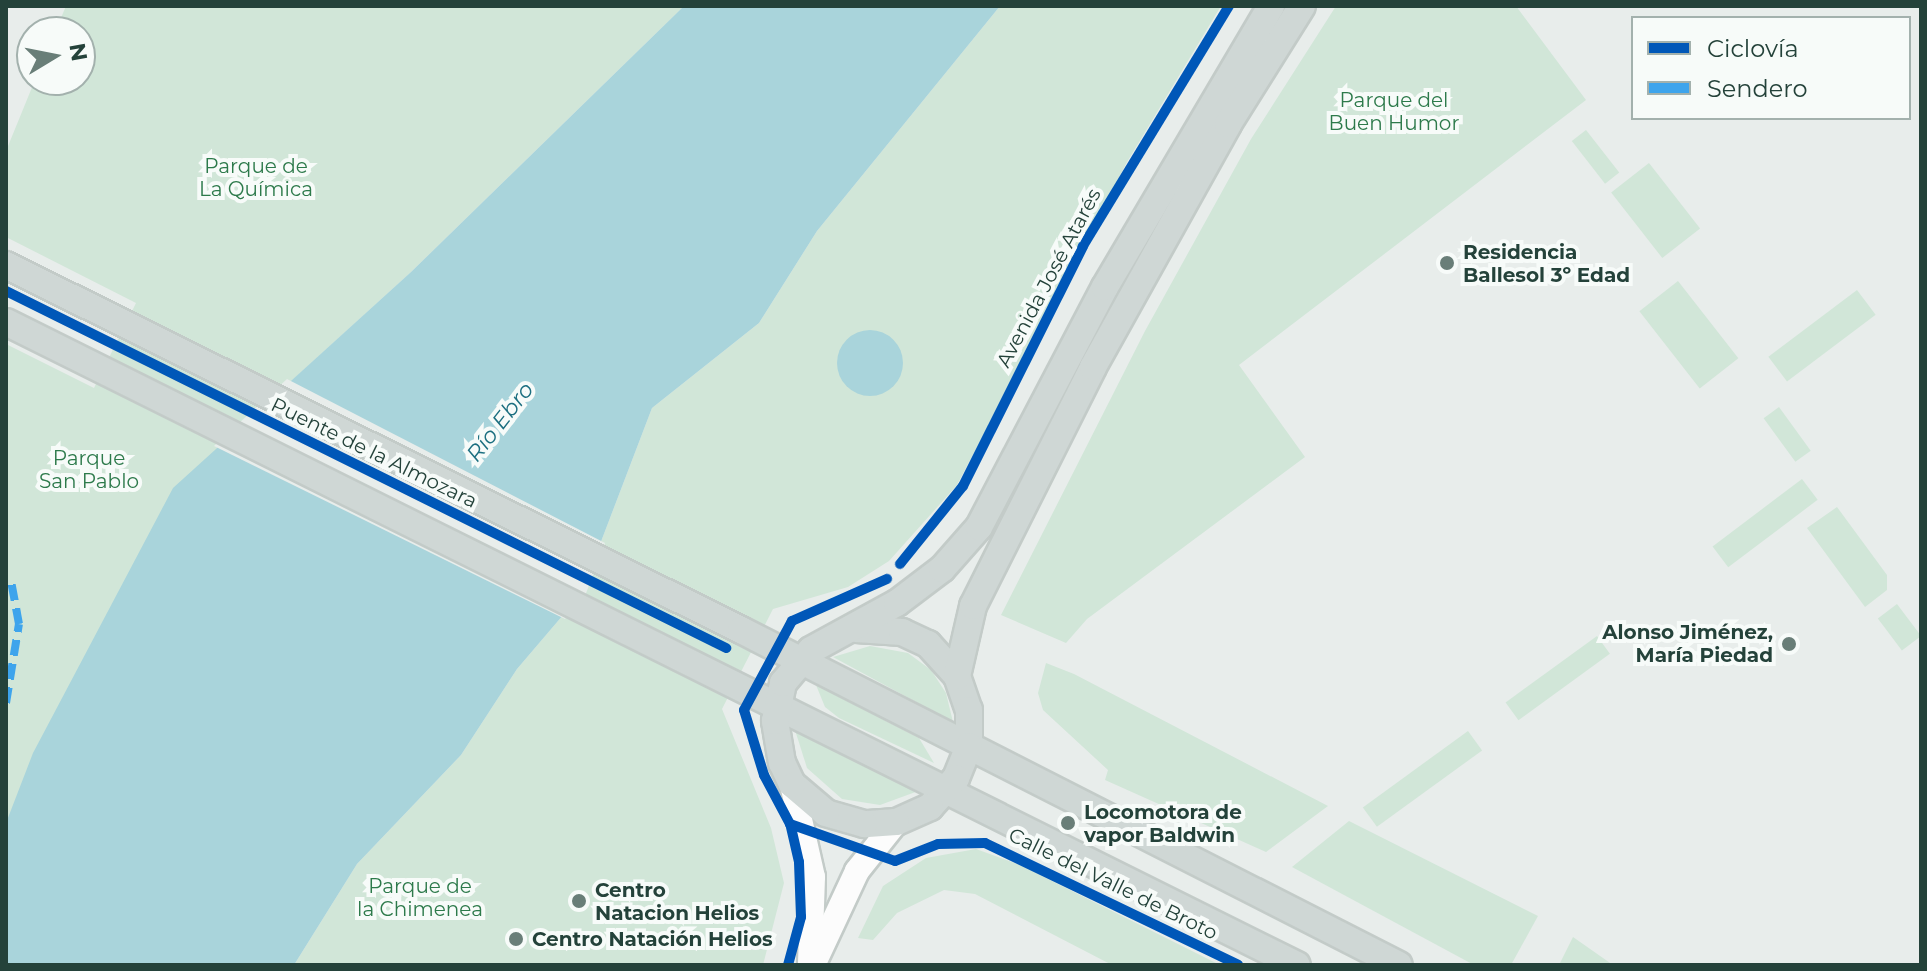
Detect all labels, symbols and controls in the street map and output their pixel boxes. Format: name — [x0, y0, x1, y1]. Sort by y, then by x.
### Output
north arrow — [16, 16, 96, 96]
legend — [1631, 16, 1911, 120]
text: Ciclovía — [1707, 34, 1799, 63]
text: N — [63, 41, 93, 63]
text: Sendero — [1707, 74, 1808, 103]
park label: Parque del Buen Humor — [1329, 88, 1459, 135]
park label: Parque de La Química — [199, 155, 313, 202]
street label: Avenida José Atarés — [992, 185, 1106, 371]
place label: Residencia Ballesol 3º Edad — [1463, 240, 1630, 287]
marker: Residencia Ballesol 3º Edad — [1438, 254, 1456, 272]
water label: Río Ebro — [461, 377, 539, 467]
street label: Puente de la Almozara — [267, 393, 481, 513]
park label: Parque San Pablo — [39, 447, 139, 494]
place label: Alonso Jiménez, María Piedad — [1602, 620, 1773, 667]
marker: Alonso Jiménez, María Piedad — [1780, 635, 1798, 653]
place label: Locomotora de vapor Baldwin — [1084, 800, 1242, 847]
marker: Locomotora de vapor Baldwin — [1059, 814, 1077, 832]
street label: Calle del Valle de Broto — [1005, 823, 1221, 945]
park label: Parque de la Chimenea — [357, 874, 483, 921]
place label: Centro Natacion Helios — [595, 878, 759, 925]
marker: Centro Natacion Helios — [570, 892, 588, 910]
place label: Centro Natación Helios — [532, 927, 773, 951]
marker: Centro Natación Helios — [507, 930, 525, 948]

